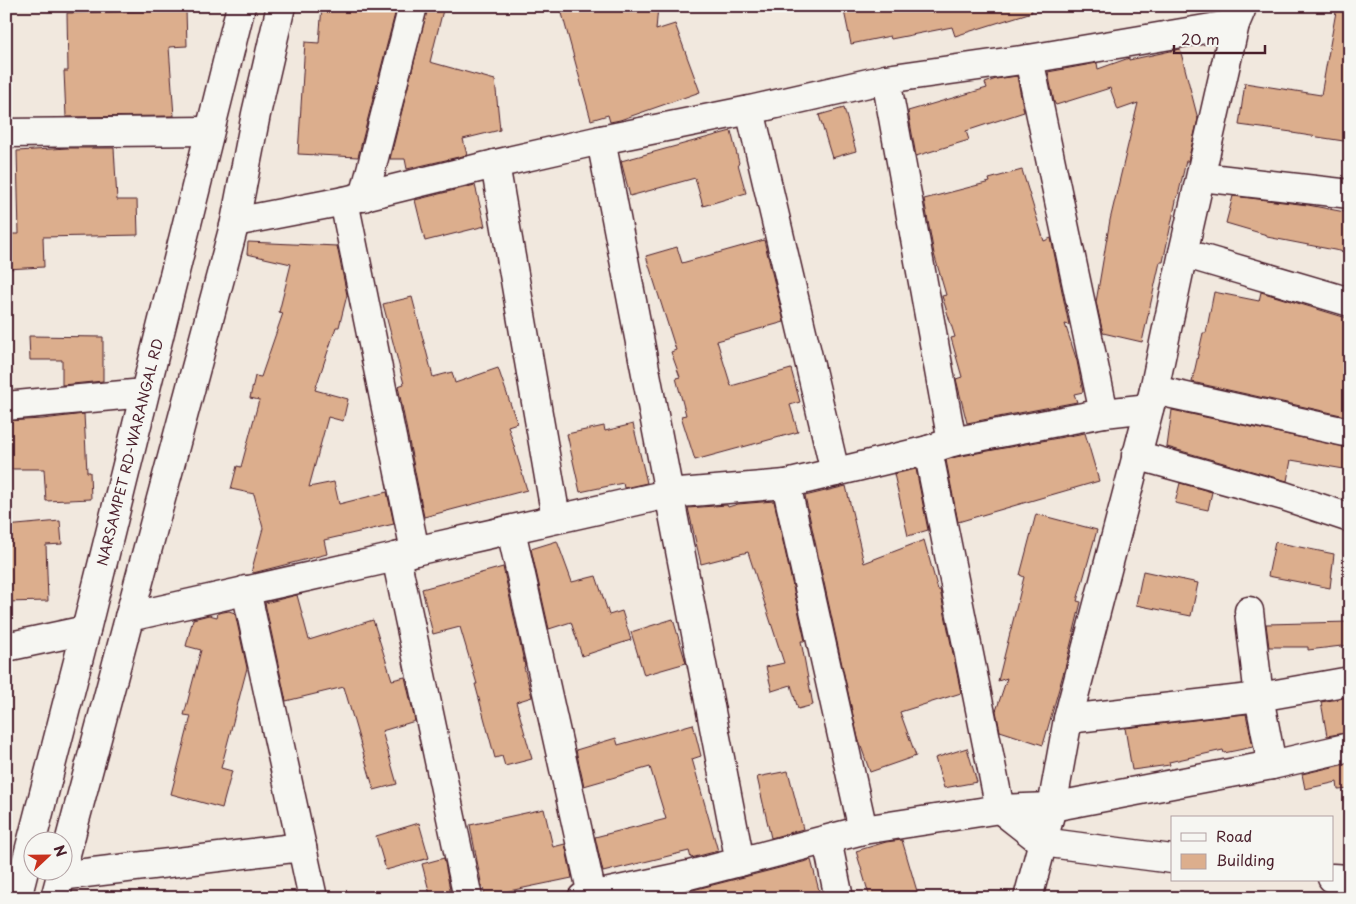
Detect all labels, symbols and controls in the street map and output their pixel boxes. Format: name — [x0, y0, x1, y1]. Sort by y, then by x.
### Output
scale bar — [1174, 22, 1265, 54]
text: 20 m — [1181, 27, 1220, 50]
street label: NARSAMPET RD-WARANGAL RD — [91, 336, 168, 568]
legend — [1171, 816, 1334, 882]
text: Road — [1216, 824, 1252, 847]
north arrow — [22, 832, 72, 882]
text: N — [49, 842, 72, 860]
text: Building — [1216, 848, 1275, 871]

